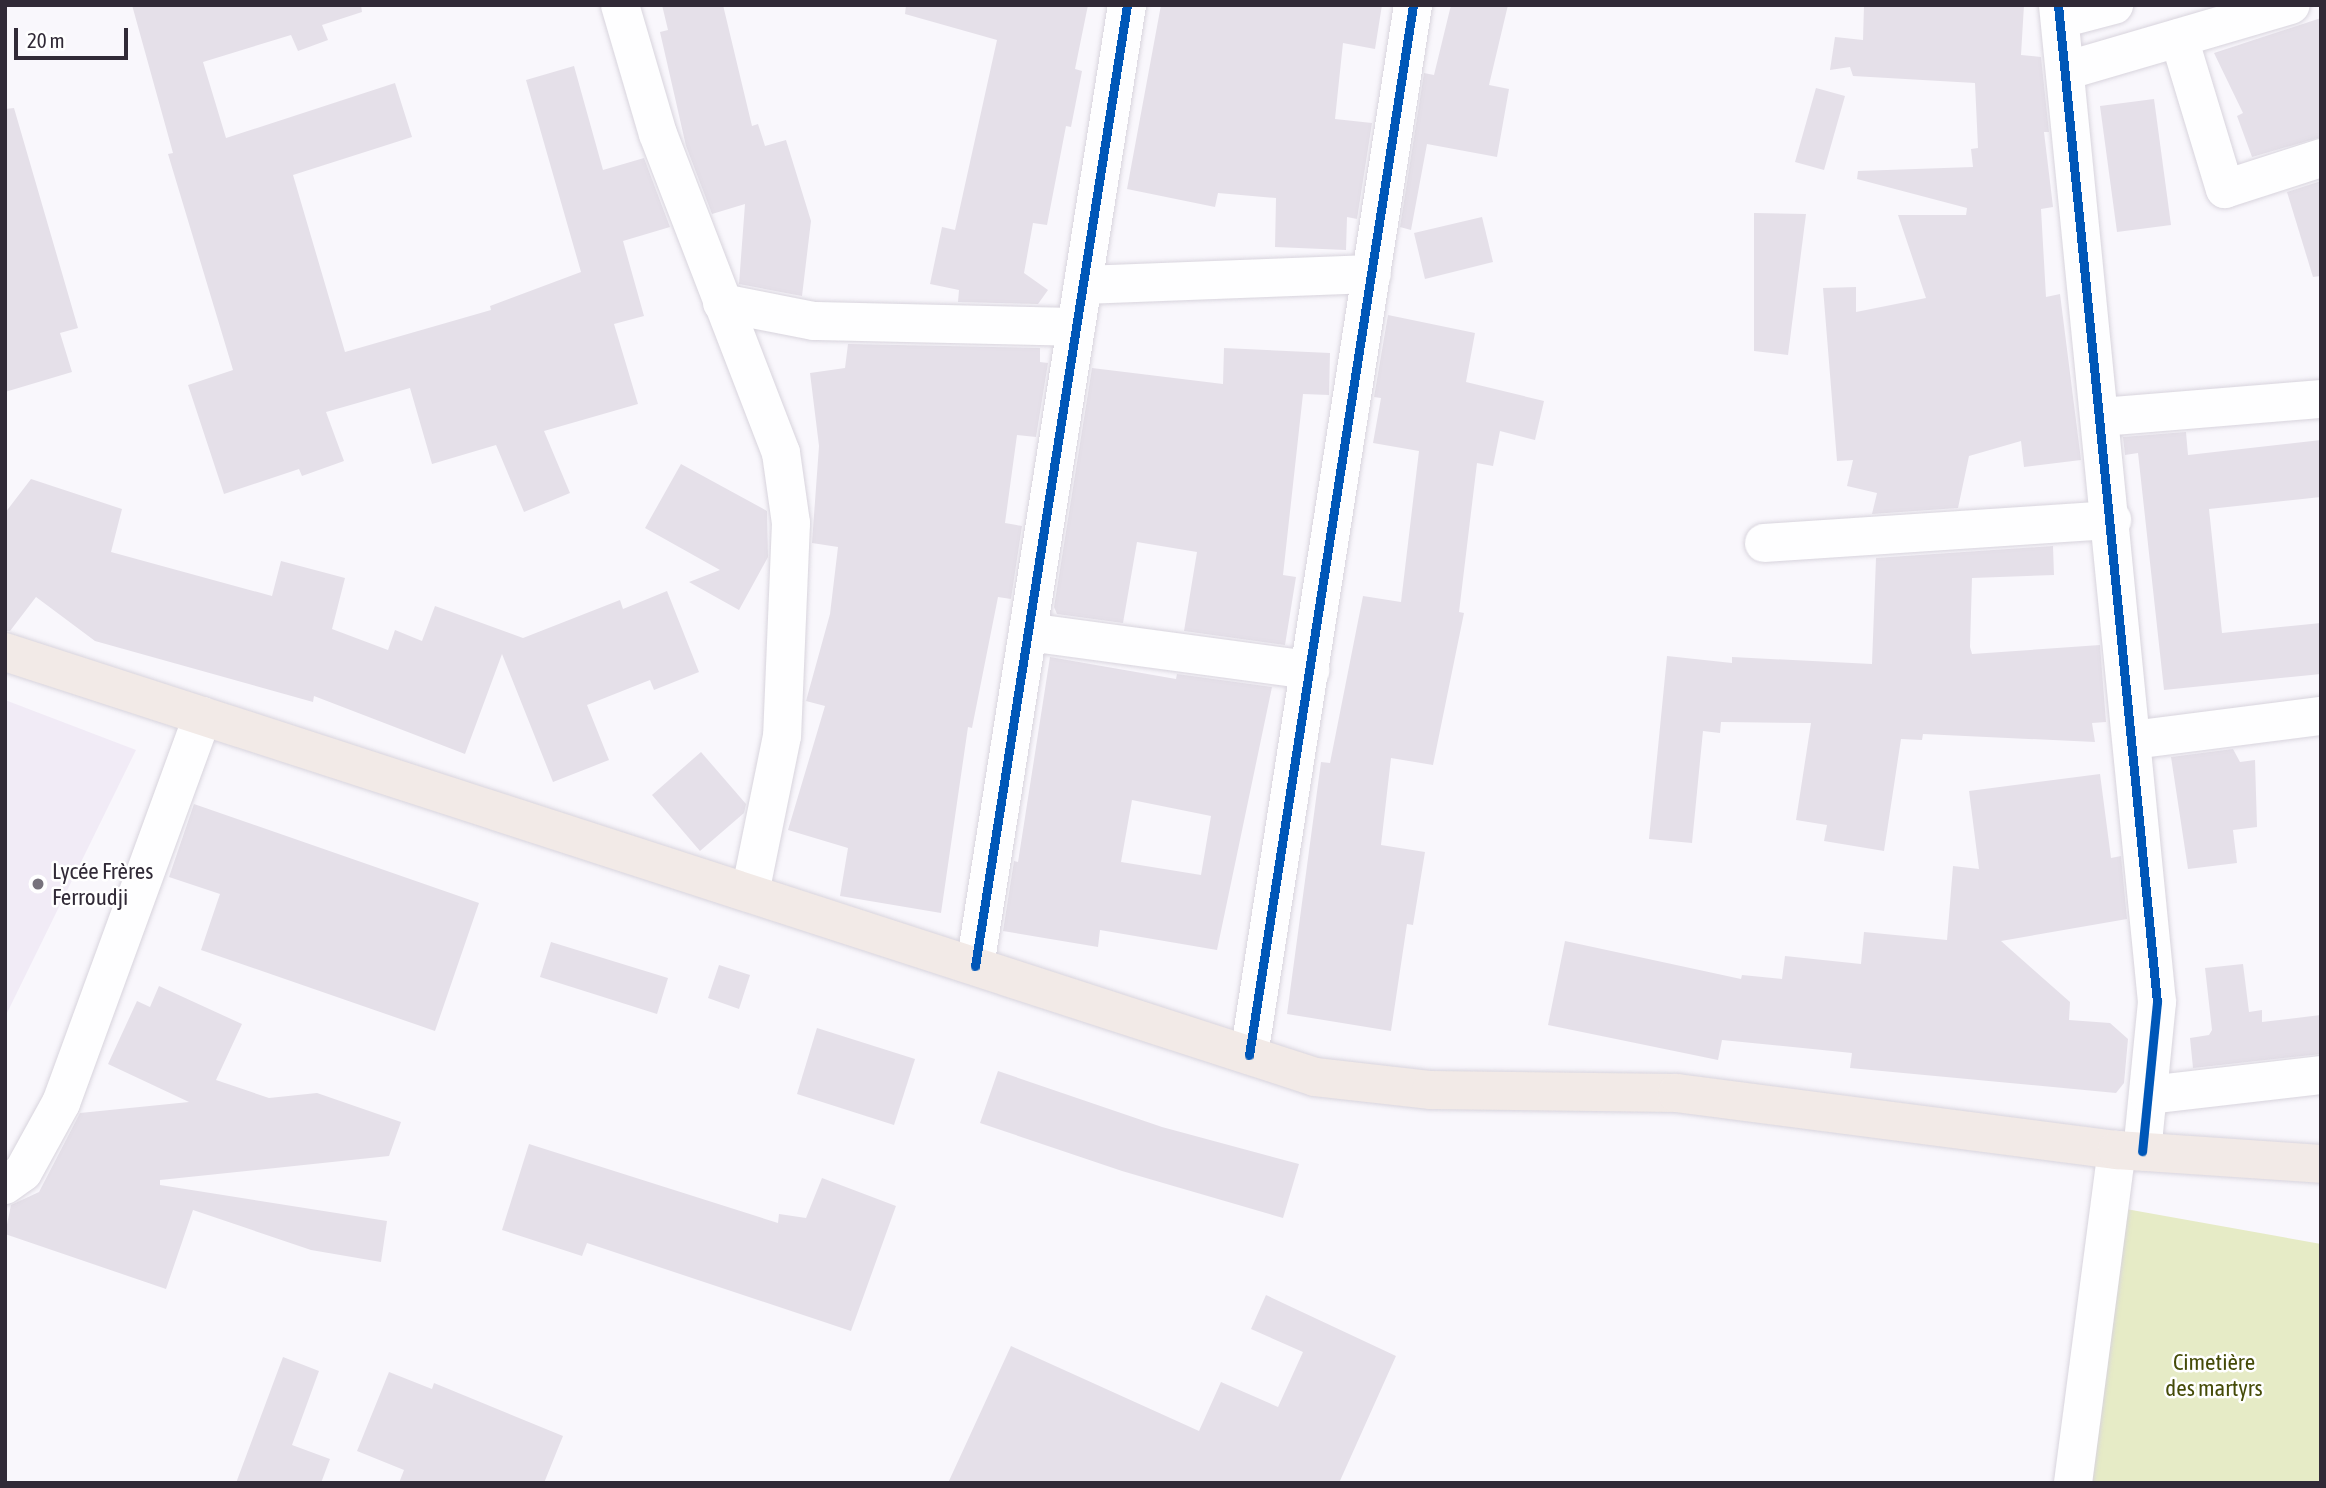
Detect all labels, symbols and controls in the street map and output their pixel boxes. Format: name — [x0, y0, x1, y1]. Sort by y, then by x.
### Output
scale bar — [18, 14, 131, 58]
text: 20 m — [27, 28, 65, 52]
place label: Lycée Frères Ferroudji — [52, 857, 153, 911]
marker: Lycée Frères Ferroudji — [30, 876, 46, 892]
park label: Cimetière des martyrs — [2165, 1348, 2263, 1402]

